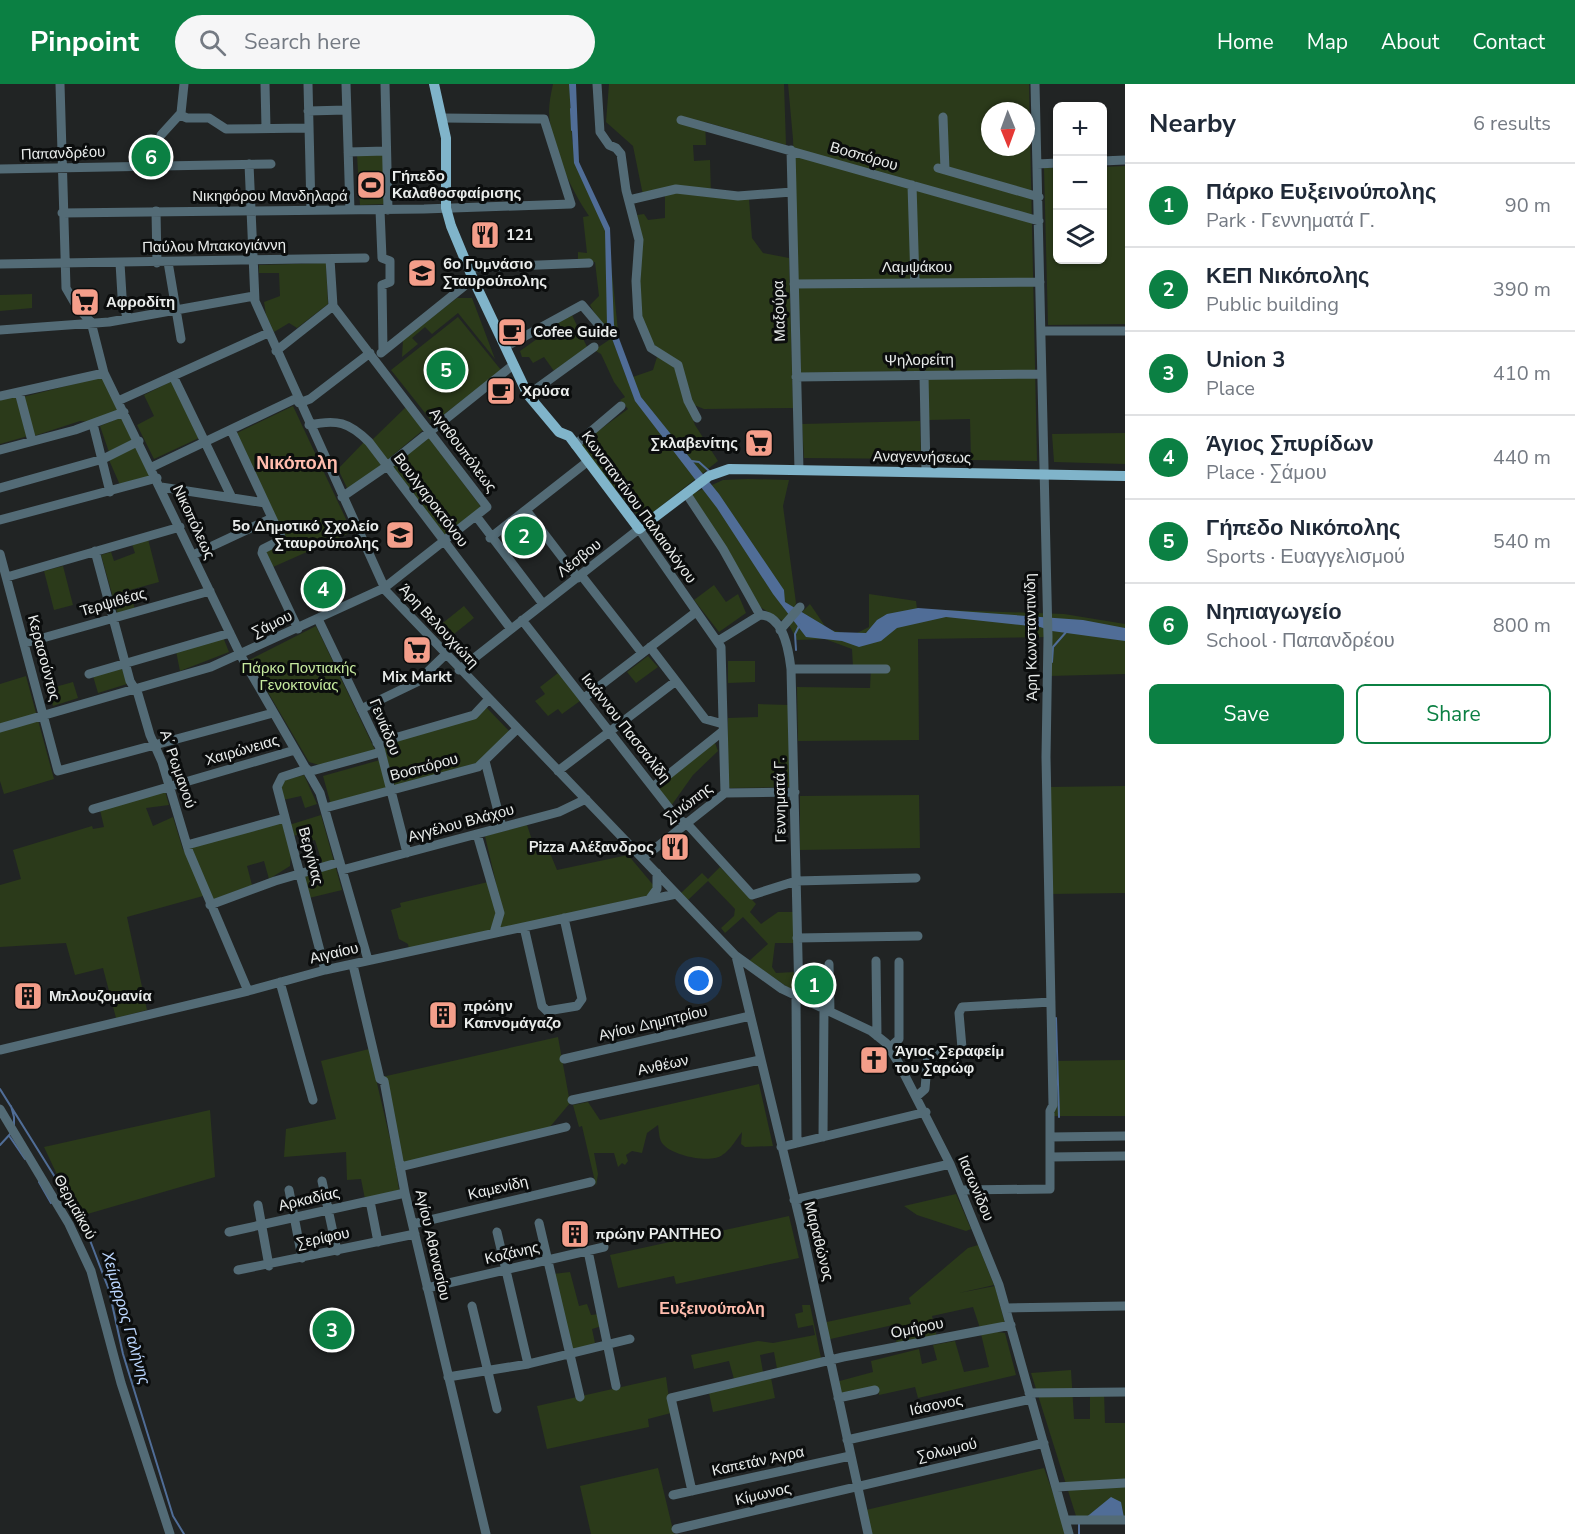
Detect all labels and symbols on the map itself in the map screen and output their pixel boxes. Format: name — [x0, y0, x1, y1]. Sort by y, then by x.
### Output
north arrow — [981, 102, 1035, 156]
pin: 6 — [132, 134, 170, 180]
street label: Βοσπόρου — [828, 137, 900, 175]
street label: Παπανδρέου — [20, 142, 106, 164]
place label: Γήπεδο Καλαθοσφαίρισης — [392, 166, 522, 203]
sports icon: Γήπεδο Καλαθοσφαίρισης — [355, 169, 387, 201]
street label: Νικηφόρου Μανδηλαρά — [192, 186, 348, 206]
restaurant icon: 121 — [469, 219, 501, 251]
place label: 121 — [506, 225, 533, 245]
street label: Παύλου Μπακογιάννη — [142, 235, 286, 257]
place label: 6ο Γυμνάσιο Σταυρούπολης — [443, 254, 547, 291]
school or university icon: 6ο Γυμνάσιο Σταυρούπολης — [406, 257, 438, 289]
street label: Λαμψάκου — [882, 257, 952, 277]
street label: Μαξούρα — [768, 280, 790, 342]
supermarket icon: Αφροδίτη — [69, 286, 101, 318]
place label: Αφροδίτη — [106, 292, 175, 312]
cafe icon: Cofee Guide — [496, 316, 528, 348]
place label: Cofee Guide — [533, 322, 617, 342]
pin: 5 — [426, 348, 466, 392]
street label: Ψηλορείτη — [884, 349, 954, 371]
cafe icon: Χρύσα — [485, 375, 517, 407]
place label: Χρύσα — [522, 381, 570, 401]
street label: Αγαθουπόλεως — [425, 404, 501, 496]
street label: Κωνσταντίνου Παλαιολόγου — [577, 427, 701, 587]
supermarket icon: Σκλαβενίτης — [743, 427, 775, 459]
place label: Σκλαβενίτης — [651, 433, 738, 453]
street label: Αναγεννήσεως — [873, 446, 971, 468]
street label: Βουλγαροκτόνου — [389, 449, 473, 551]
district label: Νικόπολη — [256, 451, 338, 475]
street label: Νικοπόλεως — [168, 482, 220, 562]
pin: 2 — [504, 514, 544, 558]
place label: 5ο Δημοτικό Σχολείο Σταυρούπολης — [232, 516, 379, 553]
school or university icon: 5ο Δημοτικό Σχολείο Σταυρούπολης — [384, 519, 416, 551]
street label: Λέσβου — [553, 534, 605, 582]
pin: 4 — [304, 566, 342, 612]
street label: Άρη Κωνσταντινίδη — [1020, 573, 1042, 701]
street label: Άρη Βελουχιώτη — [395, 580, 483, 672]
street label: Τερψιθέας — [78, 583, 148, 621]
street label: Σάμου — [248, 606, 296, 642]
street label: Κερασούντος — [23, 613, 65, 703]
supermarket icon: Mix Markt — [401, 634, 433, 666]
park label: Πάρκο Ποντιακής Γενοκτονίας — [241, 658, 357, 695]
place label: Mix Markt — [382, 667, 452, 687]
street label: Ιωάννου Πασσαλίδη — [577, 669, 675, 787]
street label: Γενιάδου — [365, 696, 405, 758]
street label: Α΄ Ρωμανού — [155, 727, 201, 811]
street label: Χαιρώνειας — [203, 730, 281, 770]
street label: Βοσπόρου — [388, 748, 460, 786]
street label: Γεννηματά Γ. — [769, 757, 791, 843]
street label: Σινώπης — [660, 778, 716, 828]
street label: Αγγέλου Βλάχου — [406, 799, 516, 847]
street label: Βεργίνας — [294, 825, 328, 887]
restaurant icon: Pizza Αλέξανδρος — [659, 831, 691, 863]
place label: Pizza Αλέξανδρος — [529, 837, 654, 857]
street label: Αιγαίου — [308, 938, 360, 968]
pin: 1 — [794, 962, 834, 1008]
your location — [684, 966, 713, 995]
building icon: Μπλουζομανία — [12, 980, 44, 1012]
place label: Μπλουζομανία — [49, 986, 152, 1006]
place label: πρώην Καπνομάγαζο — [464, 996, 561, 1033]
building icon: πρώην Καπνομάγαζο — [427, 999, 459, 1031]
street label: Αγίου Δημητρίου — [597, 1001, 709, 1045]
place label: Άγιος Σεραφείμ του Σαρώφ — [895, 1041, 1004, 1078]
church icon: Άγιος Σεραφείμ του Σαρώφ — [858, 1044, 890, 1076]
street label: Ανθέων — [636, 1050, 690, 1080]
street label: Ιασωνίδου — [953, 1152, 999, 1224]
street label: Θερμαϊκού — [49, 1171, 101, 1243]
street label: Καμενίδη — [466, 1171, 530, 1205]
street label: Αρκαδίας — [276, 1182, 342, 1216]
street label: Αγίου Αθανασίου — [411, 1188, 455, 1302]
street label: Μαραθώνος — [799, 1199, 839, 1283]
building icon: πρώην PANTHEO — [559, 1218, 591, 1250]
street label: Σερίφου — [295, 1223, 351, 1253]
place label: πρώην PANTHEO — [596, 1224, 721, 1244]
street label: Κοζάνης — [483, 1237, 541, 1269]
water label: Χείμαρρος Γαλήνης — [96, 1248, 156, 1388]
district label: Ευξεινούπολη — [659, 1298, 765, 1320]
pin: 3 — [312, 1308, 352, 1352]
street label: Ομήρου — [889, 1313, 945, 1343]
street label: Ιάσονος — [908, 1390, 964, 1420]
street label: Σολωμού — [915, 1433, 979, 1467]
street label: Καπετάν Άγρα — [710, 1441, 806, 1481]
street label: Κίμωνος — [733, 1478, 793, 1510]

